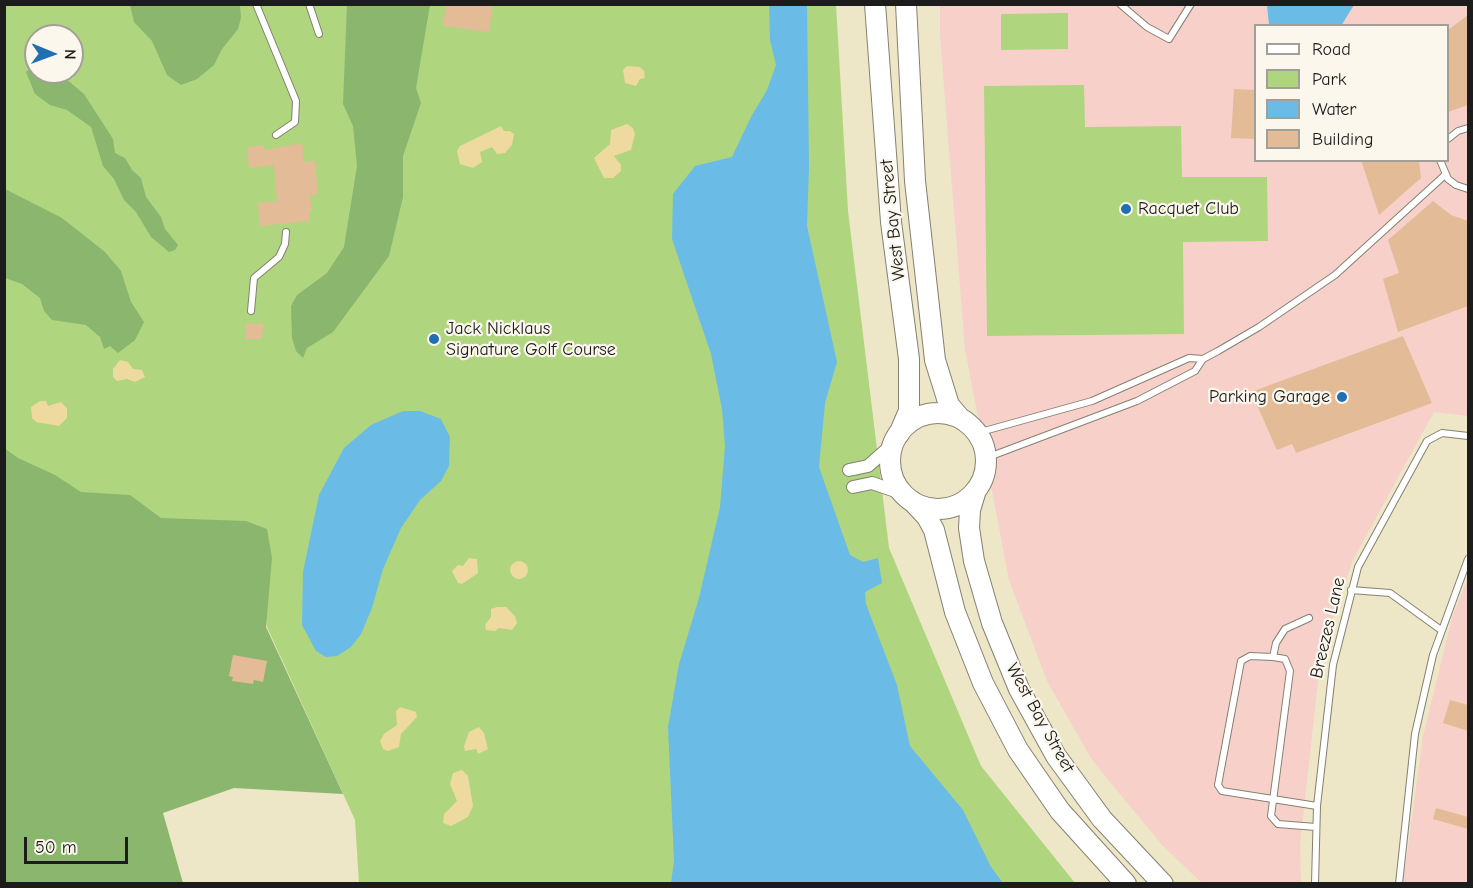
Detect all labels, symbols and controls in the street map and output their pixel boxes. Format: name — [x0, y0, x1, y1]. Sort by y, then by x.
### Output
north arrow — [24, 24, 84, 84]
legend — [1254, 24, 1449, 162]
text: Road — [1312, 39, 1351, 60]
text: N — [61, 49, 79, 60]
text: Park — [1312, 69, 1346, 90]
text: Water — [1312, 99, 1356, 120]
text: Building — [1312, 129, 1374, 150]
street label: West Bay Street — [876, 158, 910, 282]
place label: Racquet Club — [1138, 198, 1239, 220]
marker: Racquet Club — [1119, 202, 1133, 216]
place label: Jack Nicklaus Signature Golf Course — [446, 318, 616, 360]
marker: Jack Nicklaus Signature Golf Course — [427, 332, 441, 346]
place label: Parking Garage — [1209, 386, 1330, 408]
marker: Parking Garage — [1335, 390, 1349, 404]
street label: Breezes Lane — [1306, 575, 1350, 681]
street label: West Bay Street — [1001, 660, 1079, 776]
scale bar — [27, 825, 130, 863]
text: 50 m — [35, 837, 77, 858]

